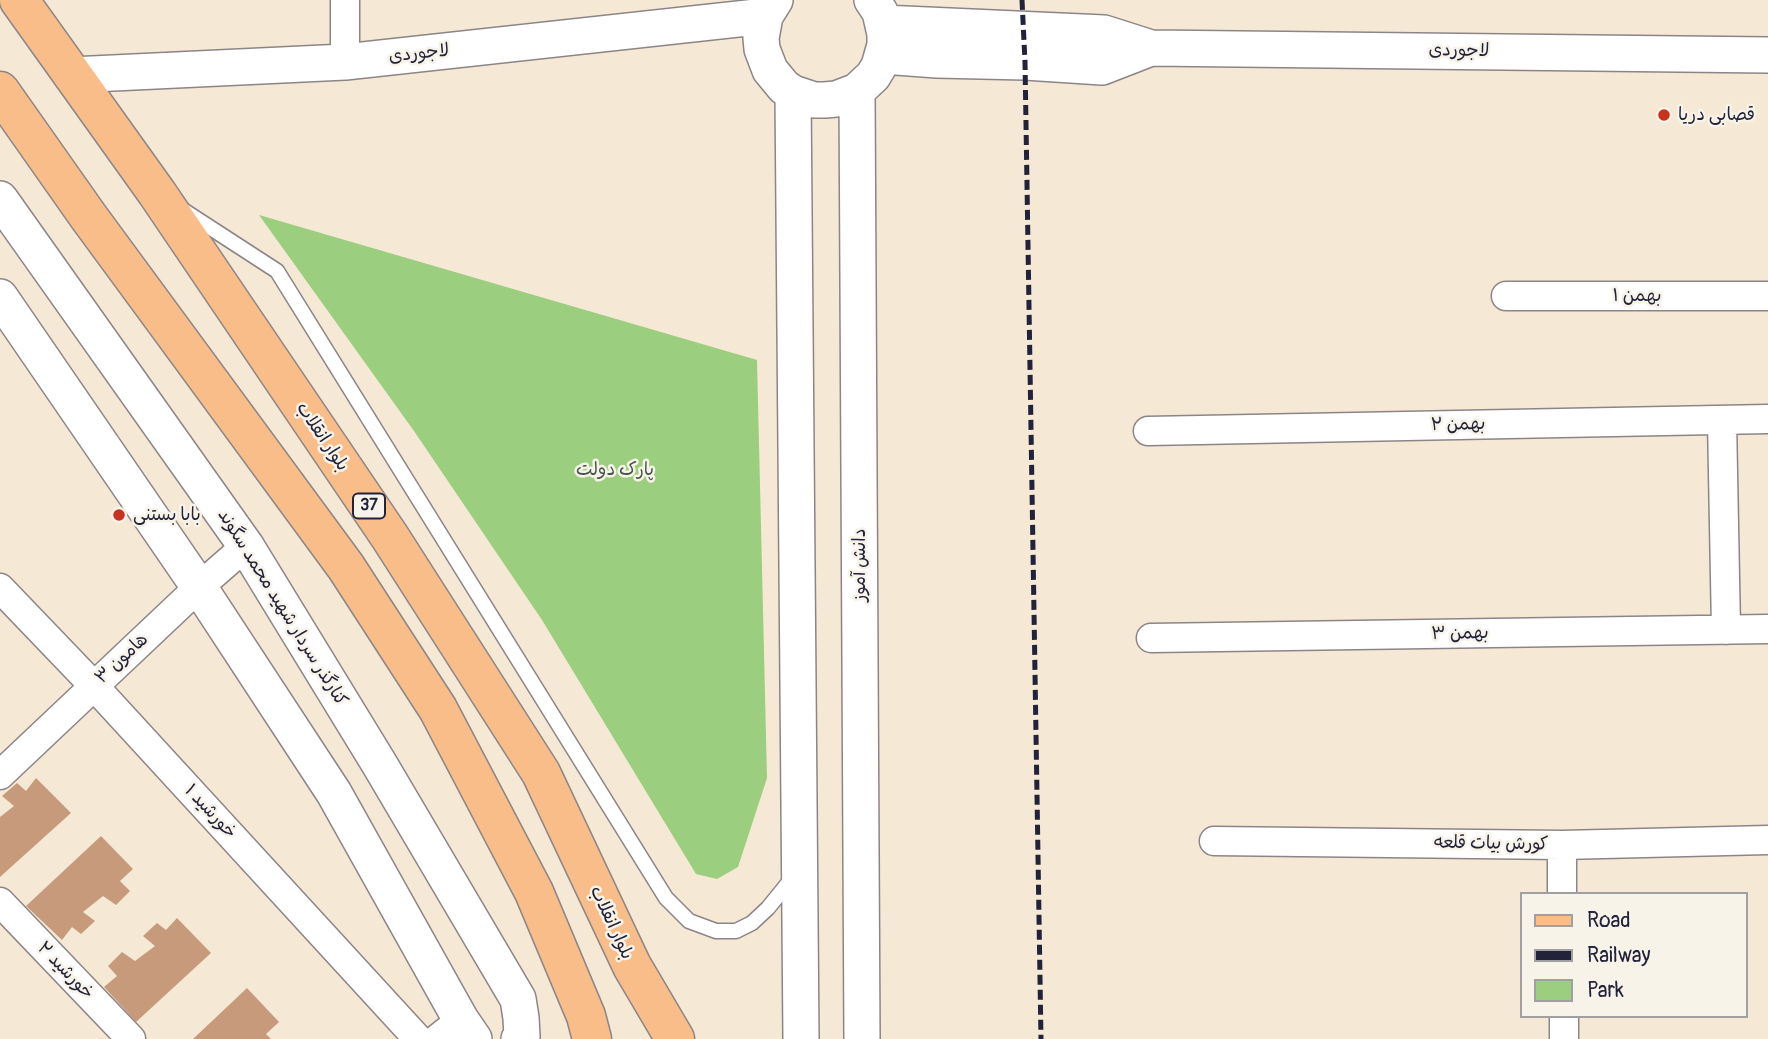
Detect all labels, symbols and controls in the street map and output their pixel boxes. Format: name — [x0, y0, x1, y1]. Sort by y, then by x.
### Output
street label: لاجوردی — [388, 40, 450, 68]
street label: لاجوردی — [1428, 40, 1490, 62]
place label: قصابی دریا — [1678, 104, 1755, 126]
marker: قصابی دریا — [1656, 107, 1672, 123]
street label: بهمن ۱ — [1612, 285, 1662, 307]
street label: بلوار انقلاب — [291, 398, 353, 476]
street label: بهمن ۲ — [1430, 414, 1486, 436]
park label: پارک دولت — [576, 459, 654, 481]
road number: 37 — [353, 494, 385, 519]
place label: بابا بستنی — [133, 504, 201, 526]
street label: کنارگذر سردار شهید محمد سگوند — [212, 506, 352, 710]
marker: بابا بستنی — [111, 507, 127, 523]
street label: دانش آموز — [849, 529, 871, 601]
street label: بهمن ۳ — [1431, 623, 1489, 645]
street label: هامون ۳ — [91, 629, 153, 689]
street label: خورشید ۱ — [180, 780, 240, 844]
street label: کورش بیات قلعه — [1434, 832, 1548, 856]
street label: بلوار انقلاب — [585, 883, 637, 963]
legend — [1520, 892, 1747, 1018]
text: Road — [1587, 907, 1631, 934]
street label: خورشید ۲ — [32, 938, 98, 1004]
text: Railway — [1587, 942, 1651, 969]
text: Park — [1587, 977, 1624, 1004]

